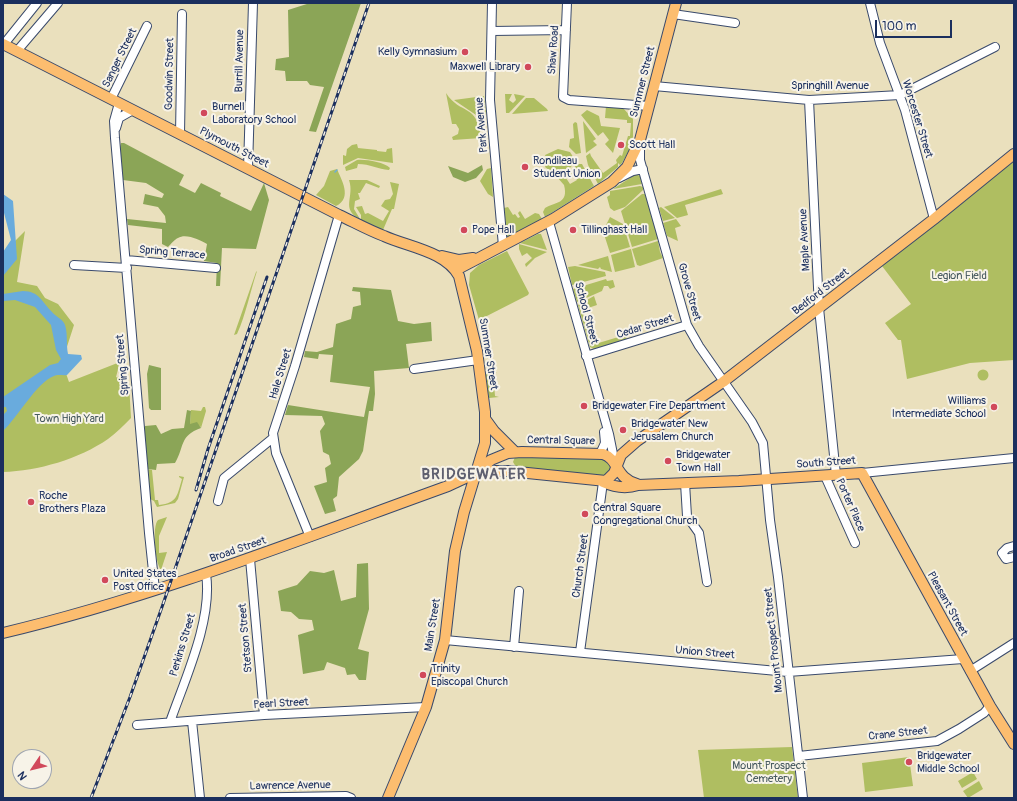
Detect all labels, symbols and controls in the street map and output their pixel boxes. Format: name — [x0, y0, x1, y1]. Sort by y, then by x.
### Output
scale bar — [877, 12, 954, 38]
text: 100 m — [882, 19, 916, 34]
street label: Shaw Road — [546, 25, 562, 75]
street label: Sanger Street — [100, 26, 140, 90]
street label: Burrill Avenue — [233, 29, 247, 93]
street label: Goodwin Street — [163, 38, 177, 110]
place label: Kelly Gymnasium — [378, 45, 457, 59]
street label: Summer Street — [628, 45, 658, 119]
marker: Kelly Gymnasium — [460, 47, 470, 57]
place label: Maxwell Library — [450, 60, 520, 74]
marker: Maxwell Library — [523, 62, 533, 72]
street label: Worcester Street — [899, 78, 935, 160]
street label: Springhill Avenue — [791, 79, 869, 93]
street label: Park Avenue — [473, 97, 491, 153]
place label: Burnell Laboratory School — [212, 100, 296, 126]
marker: Burnell Laboratory School — [199, 108, 209, 118]
street label: Plymouth Street — [197, 125, 271, 171]
place label: Scott Hall — [629, 138, 675, 152]
marker: Scott Hall — [616, 140, 626, 150]
place label: Rondileau Student Union — [533, 154, 601, 180]
marker: Rondileau Student Union — [520, 162, 530, 172]
street label: Maple Avenue — [797, 208, 813, 272]
place label: Pope Hall — [472, 223, 514, 237]
place label: Tillinghast Hall — [581, 223, 647, 237]
marker: Pope Hall — [459, 225, 469, 235]
marker: Tillinghast Hall — [568, 225, 578, 235]
street label: Spring Terrace — [138, 244, 206, 262]
street label: Grove Street — [674, 262, 704, 322]
street label: Bedford Street — [790, 266, 852, 318]
park label: Legion Field — [931, 269, 987, 283]
street label: School Street — [571, 280, 601, 346]
street label: Cedar Street — [615, 312, 675, 342]
street label: Summer Street — [476, 317, 500, 391]
street label: Spring Street — [114, 334, 132, 396]
street label: Hale Street — [267, 347, 295, 401]
place label: Williams Intermediate School — [892, 394, 986, 420]
place label: Bridgewater Fire Department — [592, 399, 725, 413]
marker: Bridgewater Fire Department — [579, 401, 589, 411]
marker: Williams Intermediate School — [989, 402, 999, 412]
park label: Town High Yard — [34, 412, 104, 426]
place label: Bridgewater New Jerusalem Church — [631, 417, 713, 443]
marker: Bridgewater New Jerusalem Church — [618, 425, 628, 435]
street label: Central Square — [527, 434, 595, 448]
place label: Bridgewater Town Hall — [676, 448, 730, 474]
street label: South Street — [796, 454, 856, 472]
marker: Bridgewater Town Hall — [663, 456, 673, 466]
district label: BRIDGEWATER — [422, 466, 526, 484]
street label: Porter Place — [832, 476, 868, 534]
place label: Roche Brothers Plaza — [39, 489, 106, 515]
marker: Roche Brothers Plaza — [26, 497, 36, 507]
place label: Central Square Congregational Church — [593, 501, 697, 527]
marker: Central Square Congregational Church — [580, 509, 590, 519]
street label: Church Street — [570, 533, 592, 599]
street label: Broad Street — [208, 534, 268, 566]
place label: United States Post Office — [113, 567, 177, 593]
street label: Pleasant Street — [924, 569, 970, 639]
marker: United States Post Office — [100, 575, 110, 585]
street label: Mount Prospect Street — [762, 587, 786, 693]
street label: Main Street — [422, 598, 444, 652]
street label: Stetson Street — [236, 603, 256, 673]
street label: Perkins Street — [167, 612, 199, 678]
street label: Union Street — [675, 644, 735, 662]
place label: Trinity Episcopal Church — [431, 662, 508, 688]
marker: Trinity Episcopal Church — [418, 670, 428, 680]
street label: Pearl Street — [253, 696, 309, 712]
street label: Crane Street — [868, 724, 928, 744]
north arrow — [12, 749, 52, 789]
place label: Bridgewater Middle School — [917, 749, 980, 775]
marker: Bridgewater Middle School — [904, 757, 914, 767]
park label: Mount Prospect Cemetery — [732, 759, 806, 785]
text: N — [15, 769, 30, 782]
street label: Lawrence Avenue — [249, 779, 331, 793]

